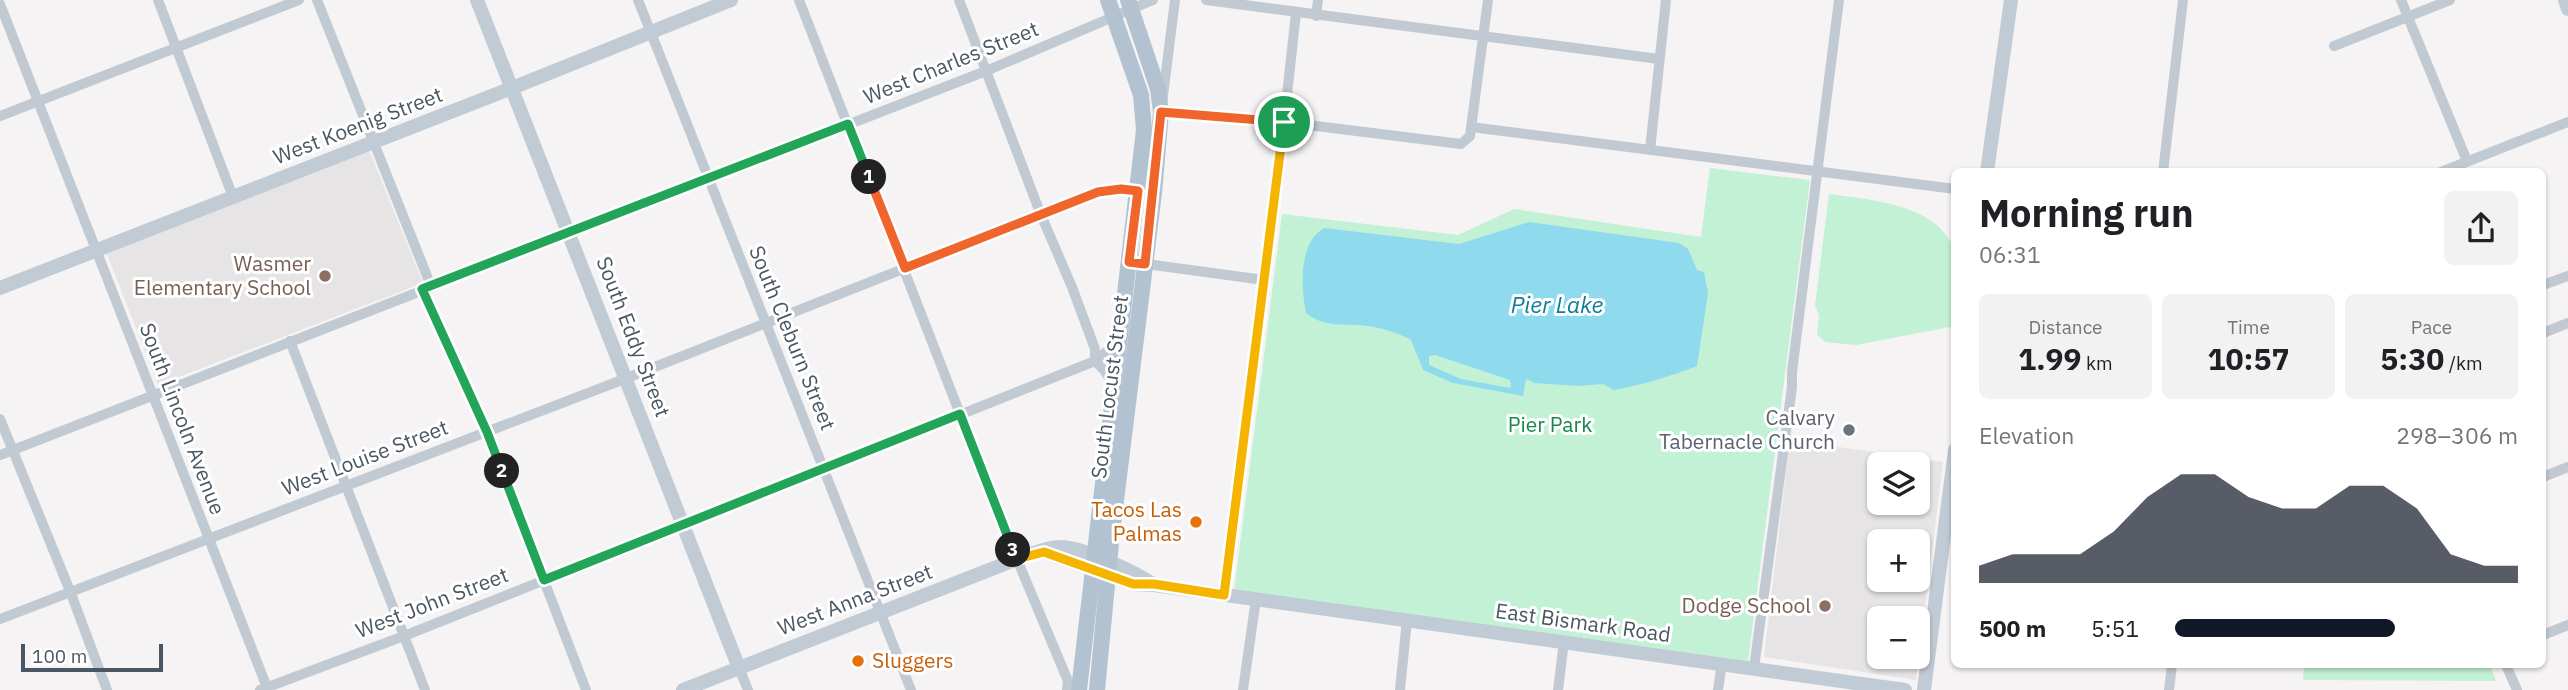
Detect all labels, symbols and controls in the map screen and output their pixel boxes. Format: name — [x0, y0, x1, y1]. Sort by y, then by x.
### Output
street label: West Charles Street — [859, 14, 1042, 110]
street label: West Koenig Street — [269, 80, 446, 170]
pin — [1254, 92, 1314, 152]
icon: arrive — [1265, 103, 1303, 141]
pin: 1 — [852, 160, 886, 194]
text: 1 — [863, 164, 874, 188]
text: Morning run — [1979, 188, 2194, 237]
button: share — [2444, 191, 2518, 265]
text: 06:31 — [1979, 239, 2041, 269]
street label: South Cleburn Street — [743, 241, 843, 434]
place label: Wasmer Elementary School — [134, 249, 311, 301]
street label: South Eddy Street — [590, 252, 677, 421]
marker: Wasmer Elementary School — [317, 268, 333, 284]
water label: Pier Lake — [1511, 289, 1604, 319]
street label: South Locust Street — [1084, 294, 1134, 480]
text: Distance — [2028, 315, 2103, 339]
text: Time — [2227, 315, 2270, 339]
text: Pace — [2411, 315, 2452, 339]
street label: South Lincoln Avenue — [134, 319, 232, 518]
text: 1.99 — [2018, 339, 2082, 378]
text: 10:57 — [2208, 339, 2289, 378]
text: 5:30 — [2380, 339, 2444, 378]
text: km — [2082, 351, 2113, 375]
text: /km — [2444, 351, 2483, 375]
place label: Calvary Tabernacle Church — [1659, 403, 1836, 455]
park label: Pier Park — [1508, 410, 1592, 438]
street label: West Louise Street — [278, 412, 452, 502]
text: Elevation — [1979, 420, 2074, 450]
text: 298–306 m — [2396, 420, 2518, 450]
marker: Calvary Tabernacle Church — [1841, 422, 1857, 438]
map controls — [1867, 452, 1930, 669]
button: layers — [1867, 452, 1930, 515]
pin: 2 — [484, 454, 520, 489]
text: 2 — [496, 458, 507, 482]
place label: Tacos Las Palmas — [1091, 495, 1182, 547]
marker: Tacos Las Palmas — [1188, 514, 1204, 530]
button: + — [1867, 529, 1930, 592]
pin: 3 — [996, 532, 1030, 568]
text: 3 — [1007, 537, 1018, 561]
street label: West Anna Street — [773, 557, 936, 641]
street label: West John Street — [351, 560, 512, 644]
place label: Dodge School — [1682, 591, 1811, 619]
street label: East Bismark Road — [1494, 596, 1673, 648]
marker: Dodge School — [1817, 598, 1833, 614]
button: − — [1867, 606, 1930, 669]
text: 500 m — [1979, 613, 2046, 643]
text: 5:51 — [2091, 613, 2139, 643]
scale bar — [21, 641, 163, 673]
text: 100 m — [32, 644, 87, 668]
place label: Sluggers — [872, 646, 953, 674]
marker: Sluggers — [850, 653, 866, 669]

